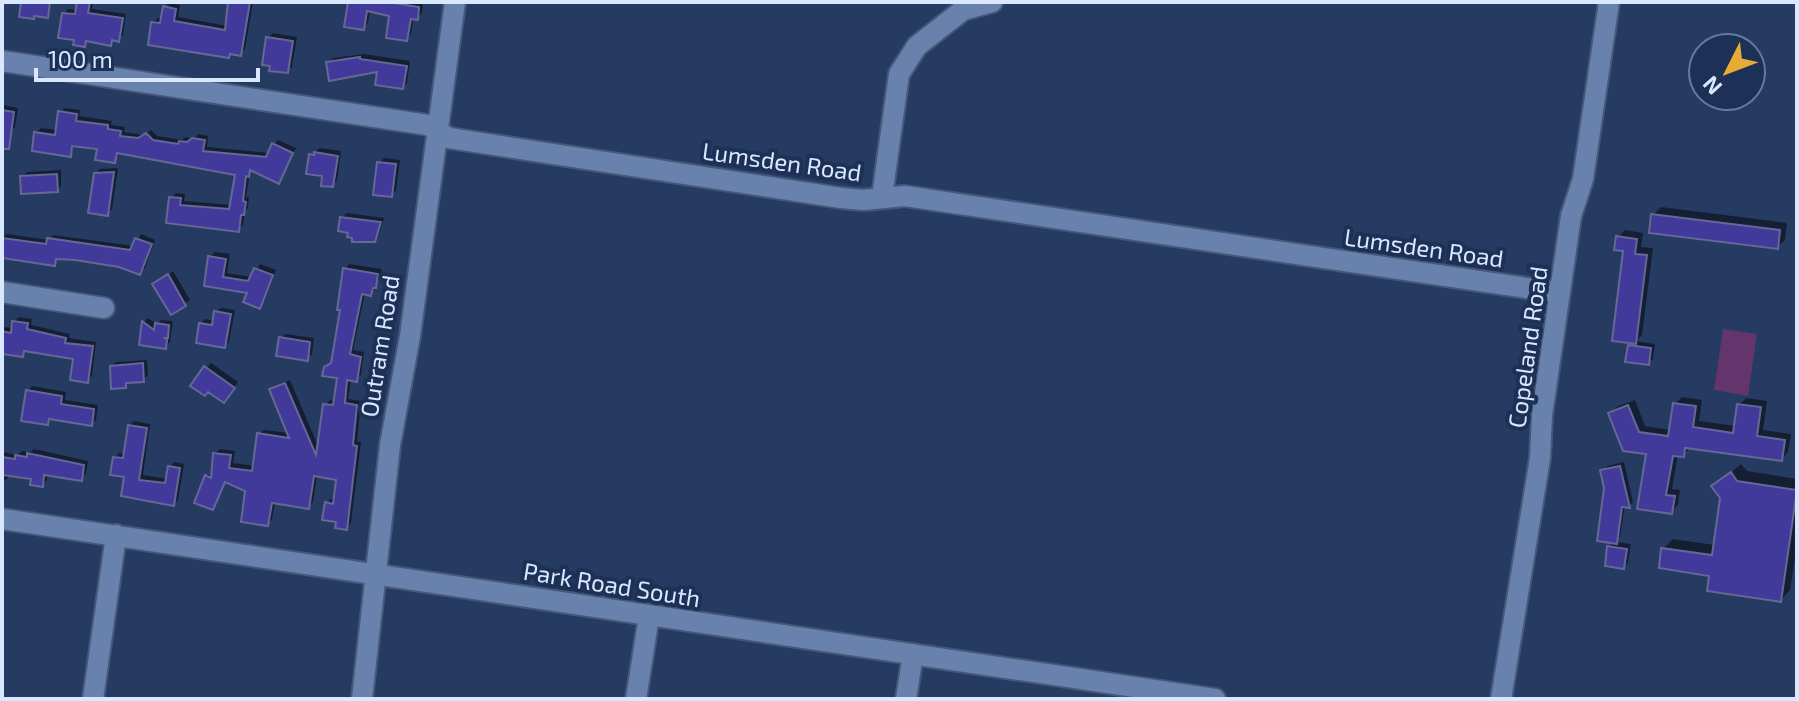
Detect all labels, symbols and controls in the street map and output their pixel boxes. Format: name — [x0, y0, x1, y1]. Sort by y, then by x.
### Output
scale bar — [36, 32, 258, 82]
north arrow — [1687, 32, 1767, 112]
text: 100 m — [48, 44, 113, 73]
text: N — [1696, 71, 1726, 101]
street label: Lumsden Road — [701, 135, 863, 187]
street label: Lumsden Road — [1343, 221, 1505, 273]
street label: Copeland Road — [1501, 264, 1553, 430]
street label: Outram Road — [353, 273, 405, 419]
street label: Park Road South — [521, 556, 703, 612]

